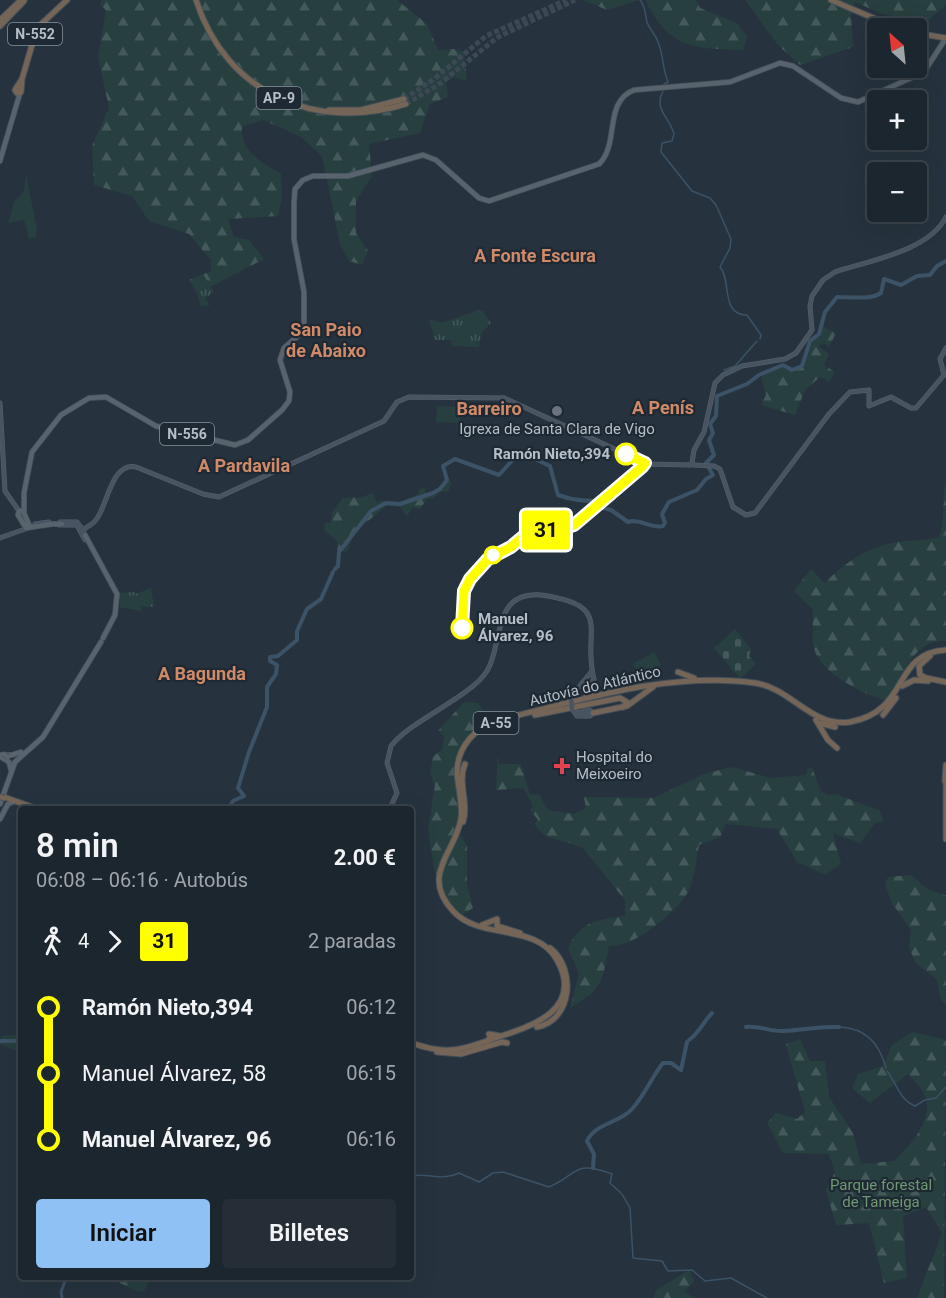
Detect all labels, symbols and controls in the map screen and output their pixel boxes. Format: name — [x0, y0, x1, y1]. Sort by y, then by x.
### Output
north arrow — [867, 18, 927, 78]
map controls — [867, 18, 927, 222]
road number: N-552 — [8, 23, 62, 45]
road number: AP-9 — [256, 87, 302, 109]
button: + — [867, 90, 927, 150]
button: − — [867, 162, 927, 222]
district label: A Fonte Escura — [474, 245, 596, 266]
district label: San Paio de Abaixo — [286, 319, 366, 361]
district label: A Penís — [632, 397, 694, 418]
district label: Barreiro — [456, 398, 522, 419]
marker: Igrexa de Santa Clara de Vigo — [550, 404, 564, 418]
place label: Igrexa de Santa Clara de Vigo — [459, 420, 655, 438]
road number: N-556 — [160, 423, 214, 445]
marker: Ramón Nieto,394 — [615, 443, 637, 465]
place label: Ramón Nieto,394 — [493, 445, 610, 463]
district label: A Pardavila — [198, 455, 290, 476]
line badge: 31 — [519, 510, 573, 550]
text: 31 — [534, 518, 558, 542]
unlabelled marker — [484, 546, 502, 564]
place label: Manuel Álvarez, 96 — [478, 610, 554, 645]
marker: Manuel Álvarez, 96 — [451, 617, 473, 639]
street label: Autovía do Atlántico — [527, 662, 663, 710]
district label: A Bagunda — [158, 663, 246, 684]
road number: A-55 — [474, 712, 518, 734]
place label: Hospital do Meixoeiro — [576, 748, 653, 783]
marker: Hospital do Meixoeiro — [553, 757, 571, 775]
text: 8 min — [36, 826, 119, 865]
text: 2.00 € — [334, 845, 396, 870]
text: 06:08 – 06:16 · Autobús — [36, 868, 248, 892]
icon: walk — [36, 925, 69, 958]
icon: forward — [98, 925, 131, 958]
text: 4 — [78, 929, 89, 953]
text: 31 — [152, 929, 176, 953]
text: 2 paradas — [308, 929, 396, 953]
text: Ramón Nieto,394 — [82, 995, 253, 1020]
text: 06:12 — [346, 995, 396, 1019]
text: Manuel Álvarez, 58 — [82, 1061, 266, 1086]
text: 06:15 — [346, 1061, 396, 1085]
text: Manuel Álvarez, 96 — [82, 1127, 271, 1152]
text: 06:16 — [346, 1127, 396, 1151]
park label: Parque forestal de Tameiga — [830, 1176, 932, 1211]
button: Iniciar — [36, 1199, 210, 1268]
button: Billetes — [222, 1199, 396, 1268]

